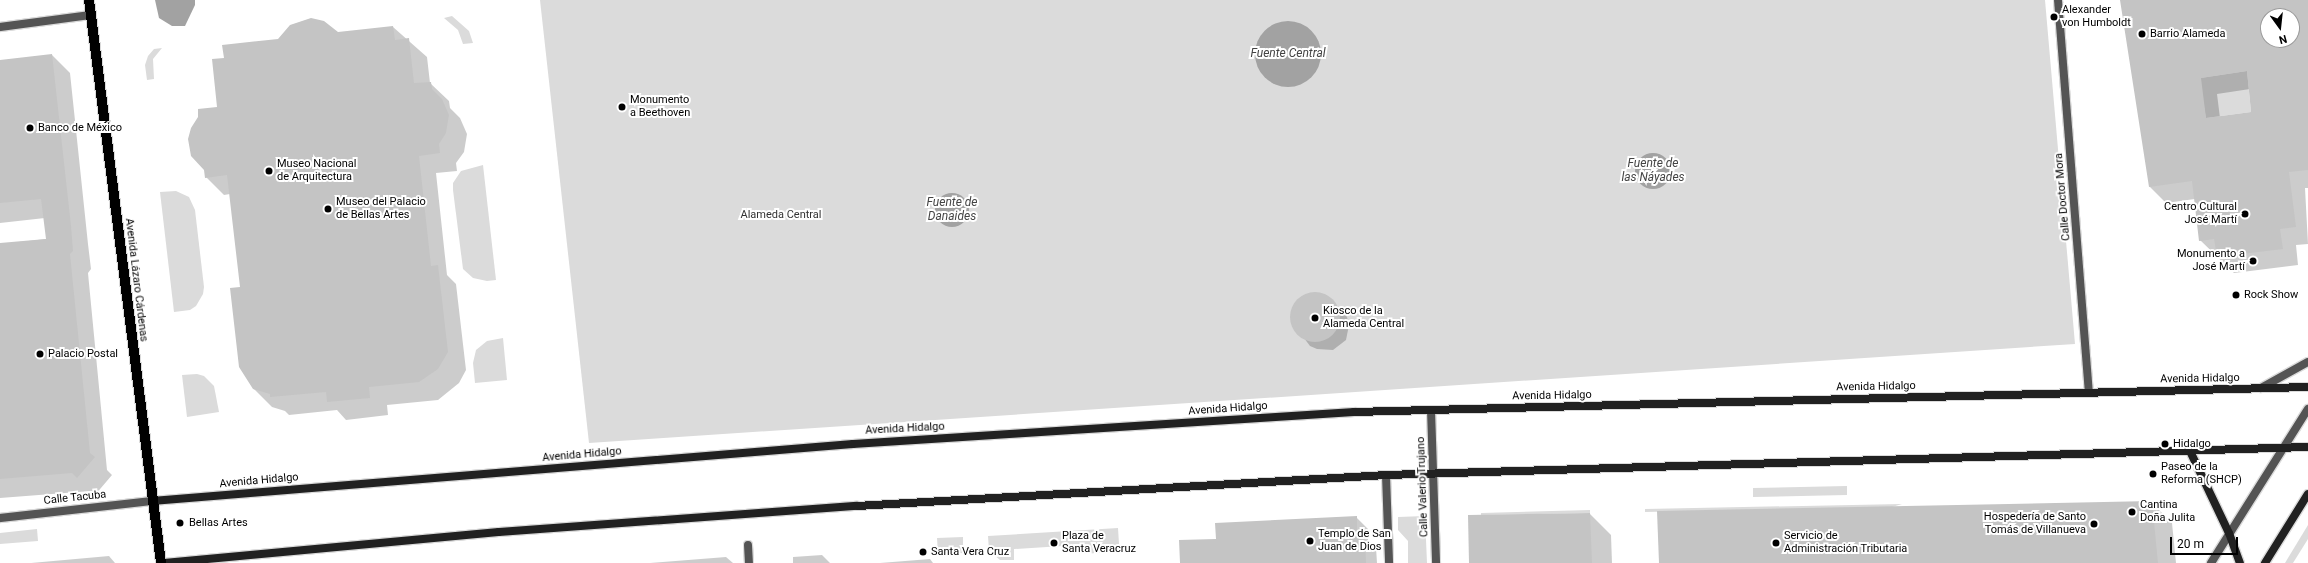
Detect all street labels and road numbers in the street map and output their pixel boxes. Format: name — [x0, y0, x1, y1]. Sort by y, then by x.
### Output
street label: Calle Doctor Mora — [2053, 153, 2073, 241]
street label: Avenida Lázaro Cárdenas — [122, 218, 150, 342]
street label: Avenida Hidalgo — [2160, 372, 2240, 386]
street label: Avenida Hidalgo — [1836, 380, 1916, 394]
street label: Avenida Hidalgo — [1512, 389, 1592, 403]
street label: Avenida Hidalgo — [1188, 400, 1268, 418]
street label: Avenida Hidalgo — [865, 420, 945, 438]
street label: Calle Valerio Trujano — [1415, 436, 1431, 538]
street label: Avenida Hidalgo — [542, 445, 622, 465]
street label: Avenida Hidalgo — [219, 471, 299, 491]
street label: Calle Tacuba — [43, 488, 107, 508]

